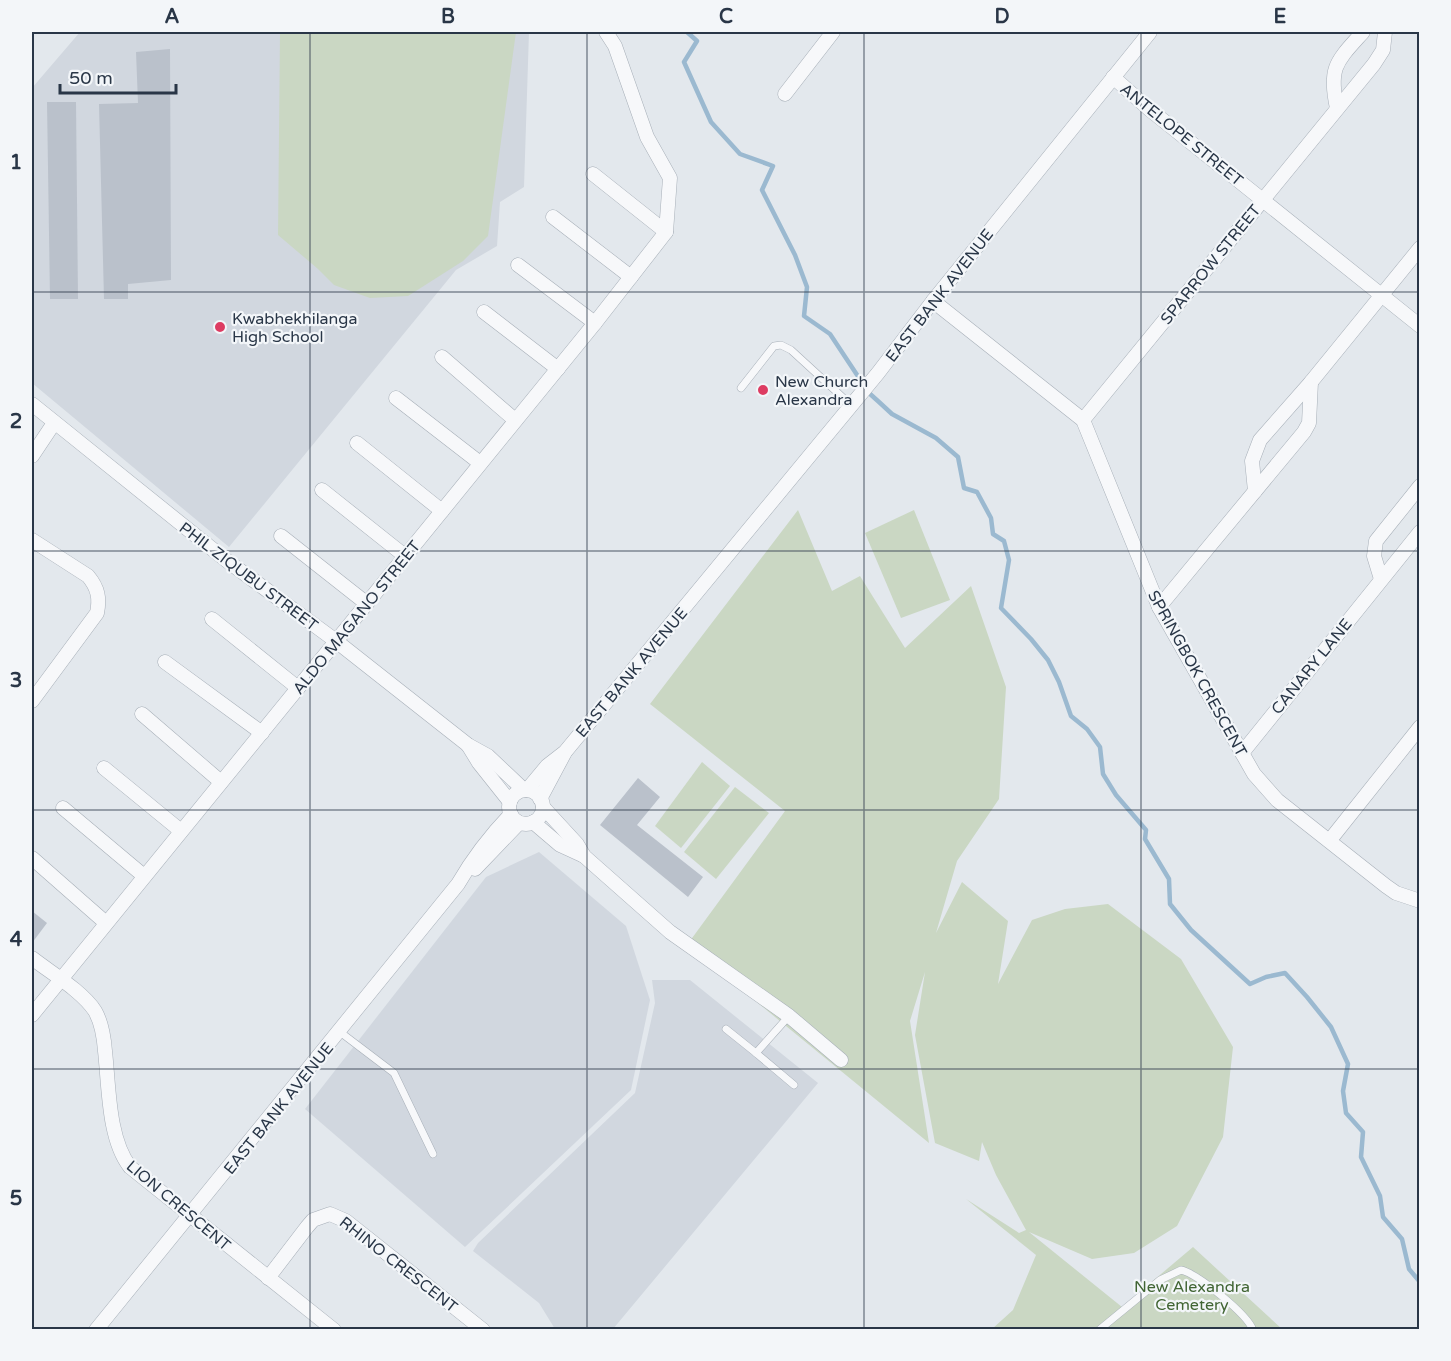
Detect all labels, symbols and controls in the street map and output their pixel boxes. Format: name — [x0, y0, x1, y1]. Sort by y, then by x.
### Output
text: A — [165, 5, 180, 29]
text: B — [441, 5, 455, 29]
text: C — [719, 5, 733, 29]
text: D — [994, 5, 1010, 29]
text: E — [1274, 5, 1287, 29]
scale bar — [60, 57, 176, 95]
text: 50 m — [69, 67, 113, 89]
street label: ANTELOPE STREET — [1116, 79, 1247, 191]
text: 1 — [10, 151, 22, 175]
street label: SPARROW STREET — [1156, 200, 1265, 329]
street label: EAST BANK AVENUE — [881, 225, 998, 366]
place label: Kwabhekhilanga High School — [232, 309, 357, 347]
marker: Kwabhekhilanga High School — [213, 320, 227, 334]
place label: New Church Alexandra — [775, 372, 868, 410]
marker: New Church Alexandra — [756, 383, 770, 397]
text: 2 — [10, 410, 22, 434]
street label: PHIL ZIQUBU STREET — [175, 518, 322, 636]
street label: ALDO MAGANO STREET — [289, 536, 425, 699]
street label: SPRINGBOK CRESCENT — [1143, 587, 1251, 760]
street label: EAST BANK AVENUE — [571, 603, 692, 742]
street label: CANARY LANE — [1267, 615, 1357, 719]
text: 3 — [10, 669, 22, 693]
text: 4 — [10, 928, 23, 952]
street label: EAST BANK AVENUE — [219, 1039, 338, 1179]
street label: LION CRESCENT — [122, 1156, 235, 1255]
text: 5 — [10, 1187, 22, 1211]
street label: RHINO CRESCENT — [335, 1212, 462, 1317]
park label: New Alexandra Cemetery — [1134, 1277, 1250, 1315]

